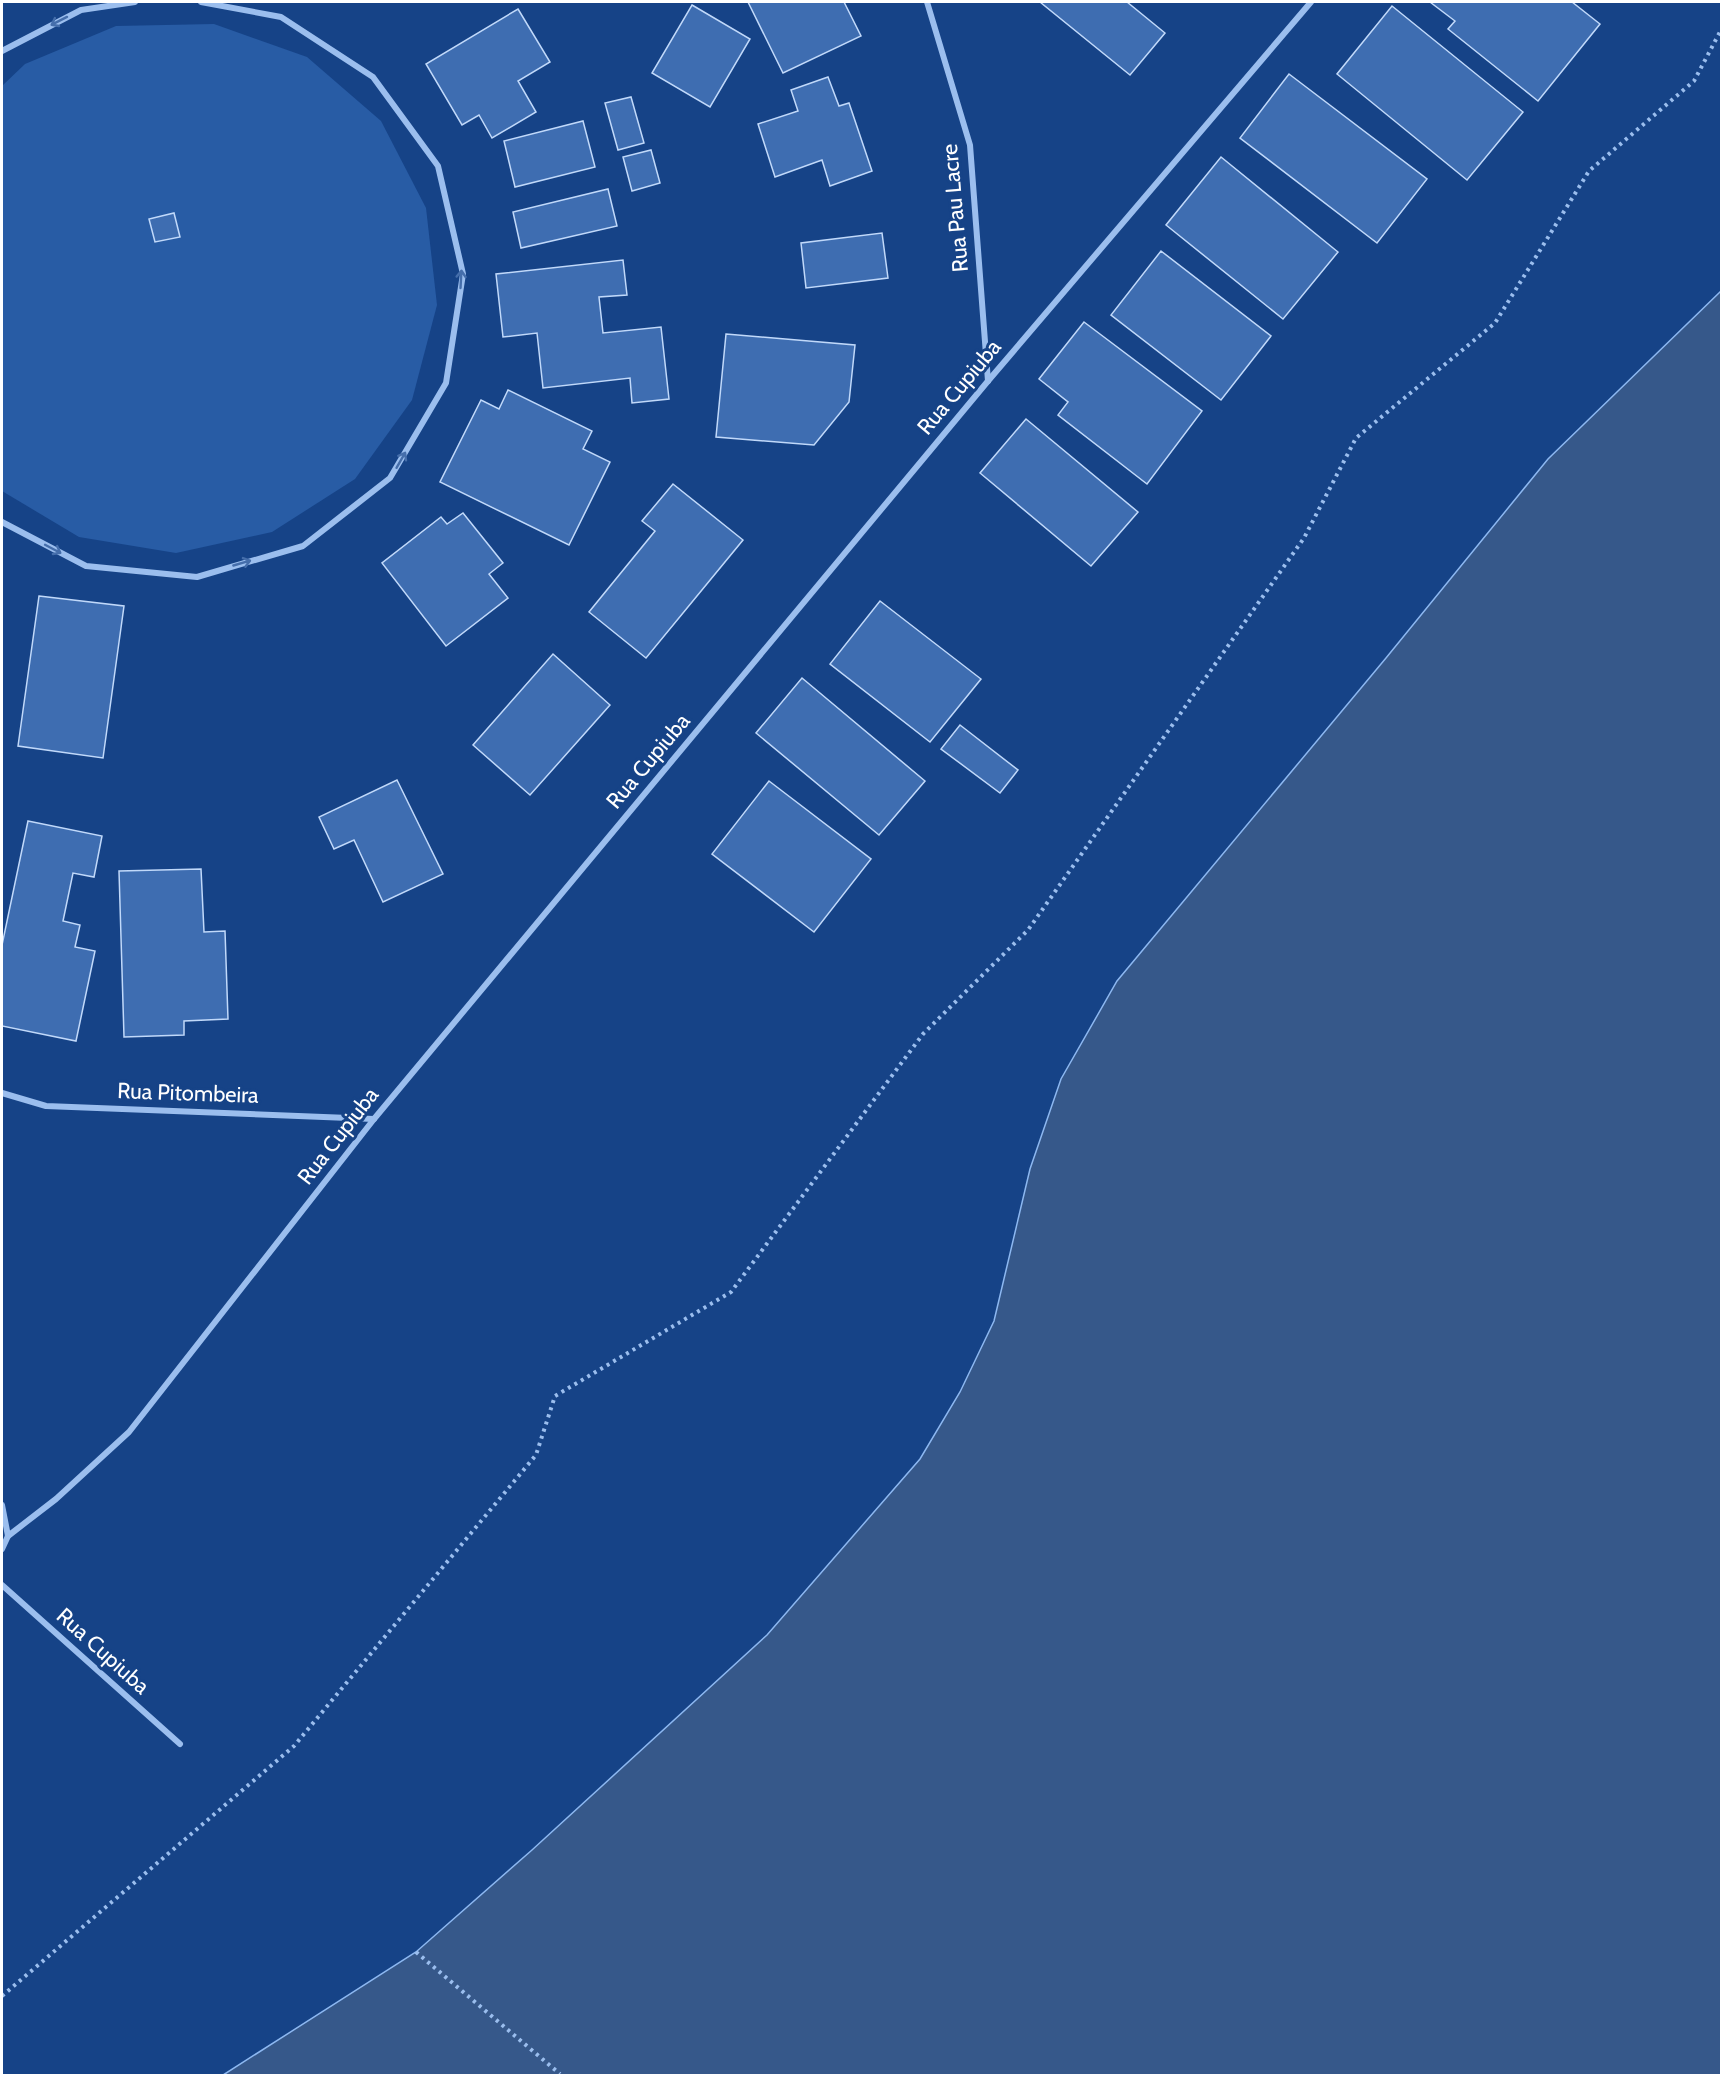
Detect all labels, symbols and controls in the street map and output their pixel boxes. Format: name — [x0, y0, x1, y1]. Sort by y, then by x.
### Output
one-way arrow — [51, 16, 69, 27]
street label: Rua Pau Lacre — [936, 143, 974, 273]
one-way arrow — [456, 269, 467, 289]
street label: Rua Cupiuba — [911, 334, 1007, 440]
one-way arrow — [395, 452, 407, 469]
one-way arrow — [44, 543, 62, 555]
one-way arrow — [232, 557, 251, 569]
street label: Rua Cupiuba — [600, 708, 696, 814]
street label: Rua Pitombeira — [117, 1077, 260, 1109]
street label: Rua Cupiuba — [292, 1082, 385, 1190]
street label: Rua Cupiuba — [51, 1602, 155, 1700]

